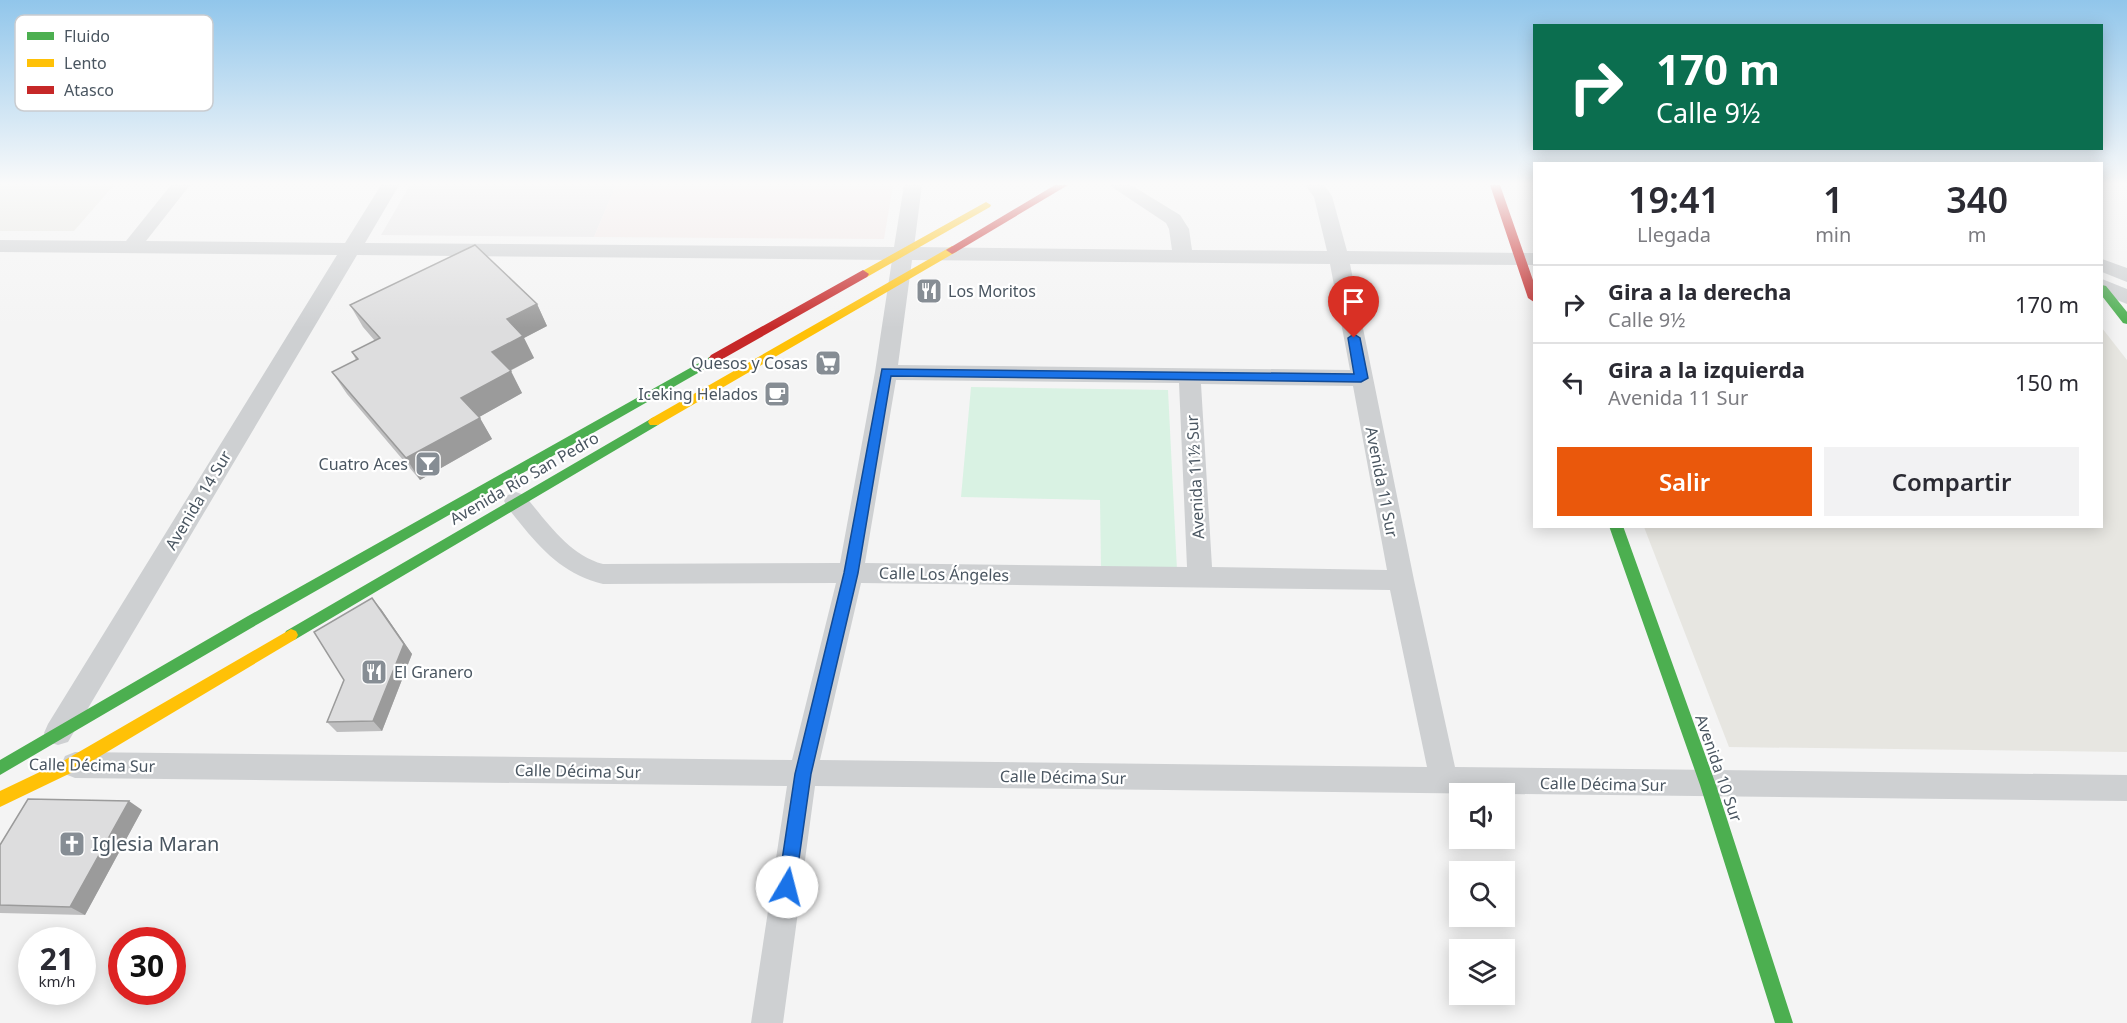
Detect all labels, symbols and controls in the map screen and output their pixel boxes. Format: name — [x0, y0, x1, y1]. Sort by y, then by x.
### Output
legend — [15, 15, 213, 111]
text: Fluido — [64, 25, 110, 47]
text: 170 m — [1656, 40, 1780, 97]
icon: right — [1557, 48, 1635, 126]
text: Lento — [64, 52, 107, 74]
text: Atasco — [64, 79, 114, 101]
text: Calle 9½ — [1656, 94, 1761, 131]
text: 19:41 — [1628, 175, 1720, 224]
text: 1 — [1823, 175, 1844, 224]
text: 340 — [1946, 175, 2008, 224]
text: Llegada — [1637, 221, 1711, 248]
text: min — [1815, 221, 1851, 248]
text: m — [1968, 221, 1987, 248]
restaurant icon: Los Moritos — [914, 276, 944, 306]
pin — [1328, 276, 1379, 338]
text: Gira a la derecha — [1608, 276, 1792, 306]
place label: Los Moritos — [948, 280, 1036, 302]
icon: arrive — [1337, 285, 1370, 318]
icon: right — [1557, 288, 1590, 321]
text: 170 m — [2015, 289, 2079, 319]
text: Calle 9½ — [1608, 306, 1686, 333]
supermarket icon: Quesos y Cosas — [813, 348, 843, 378]
place label: Quesos y Cosas — [691, 352, 808, 374]
text: Gira a la izquierda — [1608, 354, 1805, 384]
icon: left — [1557, 366, 1590, 399]
text: 150 m — [2015, 367, 2079, 397]
cafe icon: Iceking Helados — [762, 379, 792, 409]
place label: Iceking Helados — [638, 383, 758, 405]
text: Avenida 11 Sur — [1608, 384, 1748, 411]
street label: Avenida 11½ Sur — [1181, 414, 1209, 540]
street label: Avenida 11 Sur — [1361, 425, 1404, 540]
street label: Avenida Río San Pedro — [445, 426, 603, 530]
street label: Avenida 14 Sur — [160, 446, 236, 554]
button: Salir — [1557, 447, 1812, 516]
button: Compartir — [1824, 447, 2079, 516]
bar icon: Cuatro Aces — [413, 449, 443, 479]
place label: Cuatro Aces — [319, 453, 408, 475]
street label: Calle Los Ángeles — [879, 562, 1009, 586]
restaurant icon: El Granero — [359, 657, 389, 687]
place label: El Granero — [394, 661, 473, 683]
street label: Avenida 10 Sur — [1690, 711, 1748, 825]
street label: Calle Décima Sur — [29, 753, 156, 777]
street label: Calle Décima Sur — [515, 759, 642, 783]
street label: Calle Décima Sur — [1000, 765, 1127, 789]
street label: Calle Décima Sur — [1540, 772, 1667, 796]
map controls — [1449, 783, 1515, 1005]
button: sound — [1449, 783, 1515, 849]
church icon: Iglesia Maran — [57, 829, 87, 859]
place label: Iglesia Maran — [92, 830, 219, 857]
position arrow — [755, 855, 819, 919]
button: search — [1449, 861, 1515, 927]
speed limit sign: 30 — [108, 927, 186, 1005]
text: 21 — [40, 938, 74, 979]
button: layers — [1449, 939, 1515, 1005]
text: km/h — [39, 971, 75, 991]

